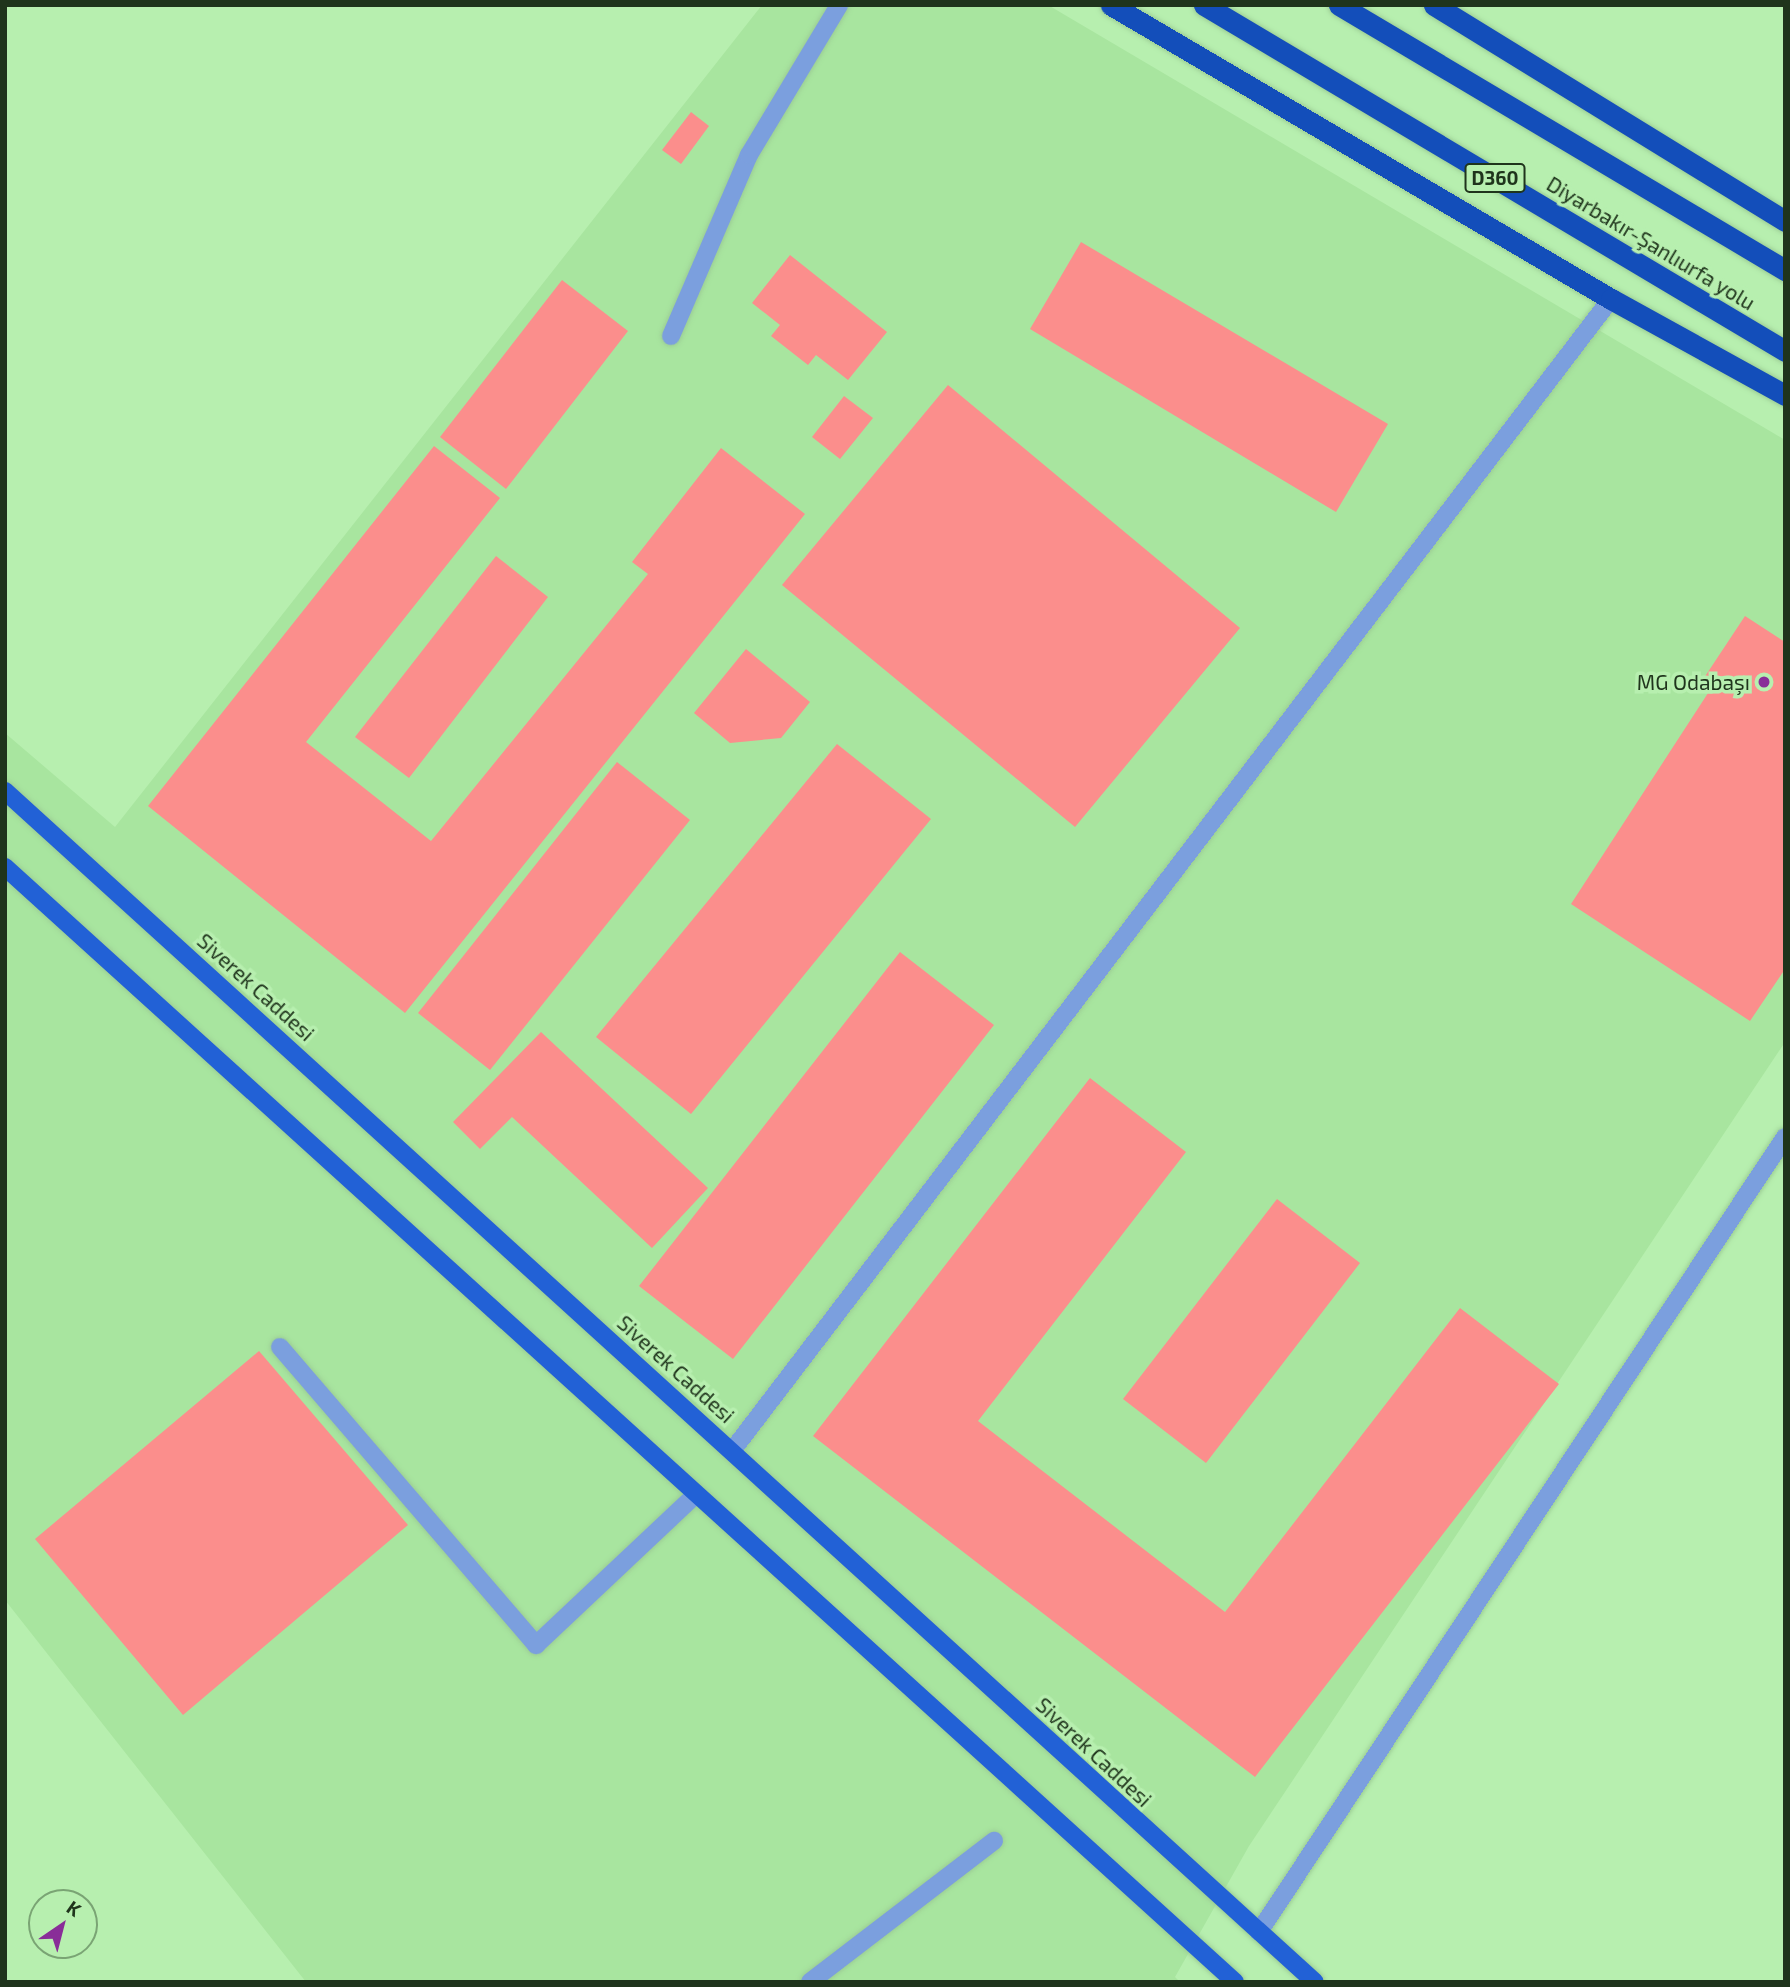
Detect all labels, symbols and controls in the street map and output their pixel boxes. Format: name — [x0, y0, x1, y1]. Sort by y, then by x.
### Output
road number: D360 — [1464, 162, 1526, 194]
street label: Diyarbakır-Şanlıurfa yolu — [1542, 171, 1760, 315]
place label: MG Odabaşı — [1637, 669, 1750, 695]
marker: MG Odabaşı — [1756, 674, 1772, 690]
street label: Siverek Caddesi — [192, 928, 320, 1046]
street label: Siverek Caddesi — [612, 1310, 740, 1428]
street label: Siverek Caddesi — [1031, 1692, 1157, 1812]
north arrow — [28, 1889, 98, 1959]
text: K — [63, 1895, 86, 1921]

